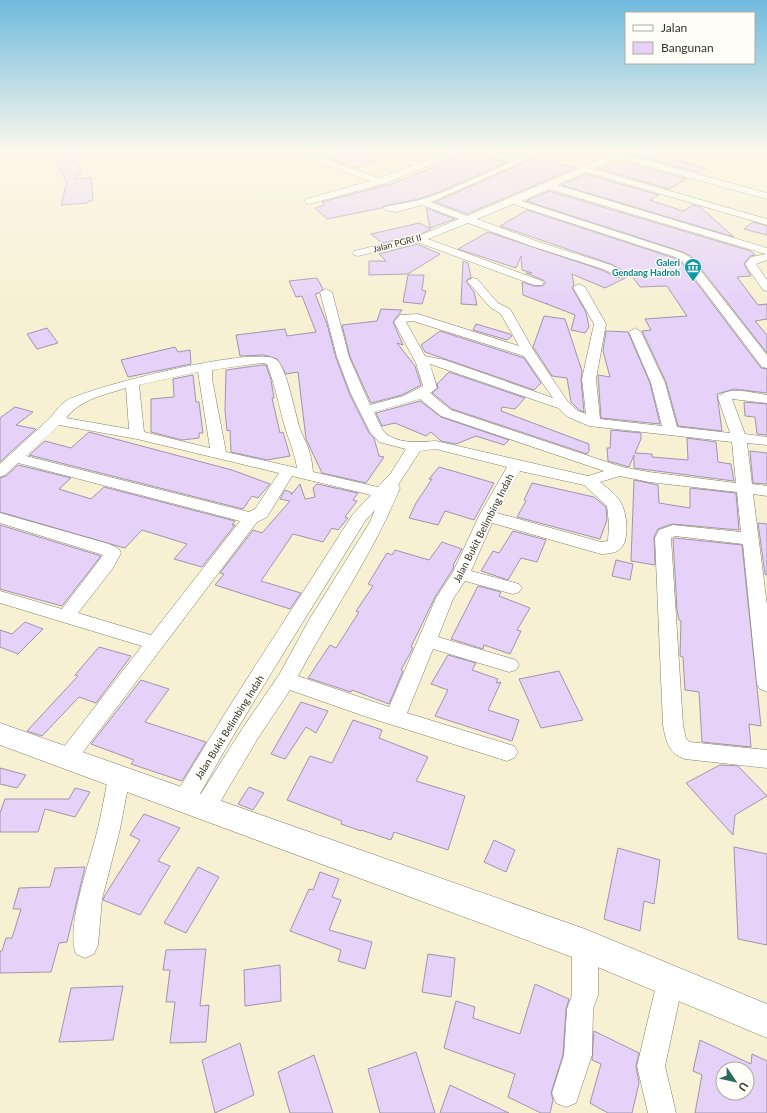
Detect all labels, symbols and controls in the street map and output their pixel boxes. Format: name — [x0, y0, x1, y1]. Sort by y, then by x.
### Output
legend — [625, 12, 755, 64]
text: Jalan — [661, 20, 687, 35]
text: Bangunan — [661, 40, 714, 55]
street label: Jalan PGRI II — [372, 232, 422, 254]
place label: Galeri Gendang Hadroh — [612, 257, 680, 278]
museum icon: Galeri Gendang Hadroh — [683, 257, 703, 282]
street label: Jalan Bukit Belimbing Indah — [450, 472, 516, 584]
street label: Jalan Bukit Belimbing Indah — [192, 673, 266, 781]
north arrow — [715, 1061, 755, 1101]
text: U — [736, 1080, 751, 1094]

